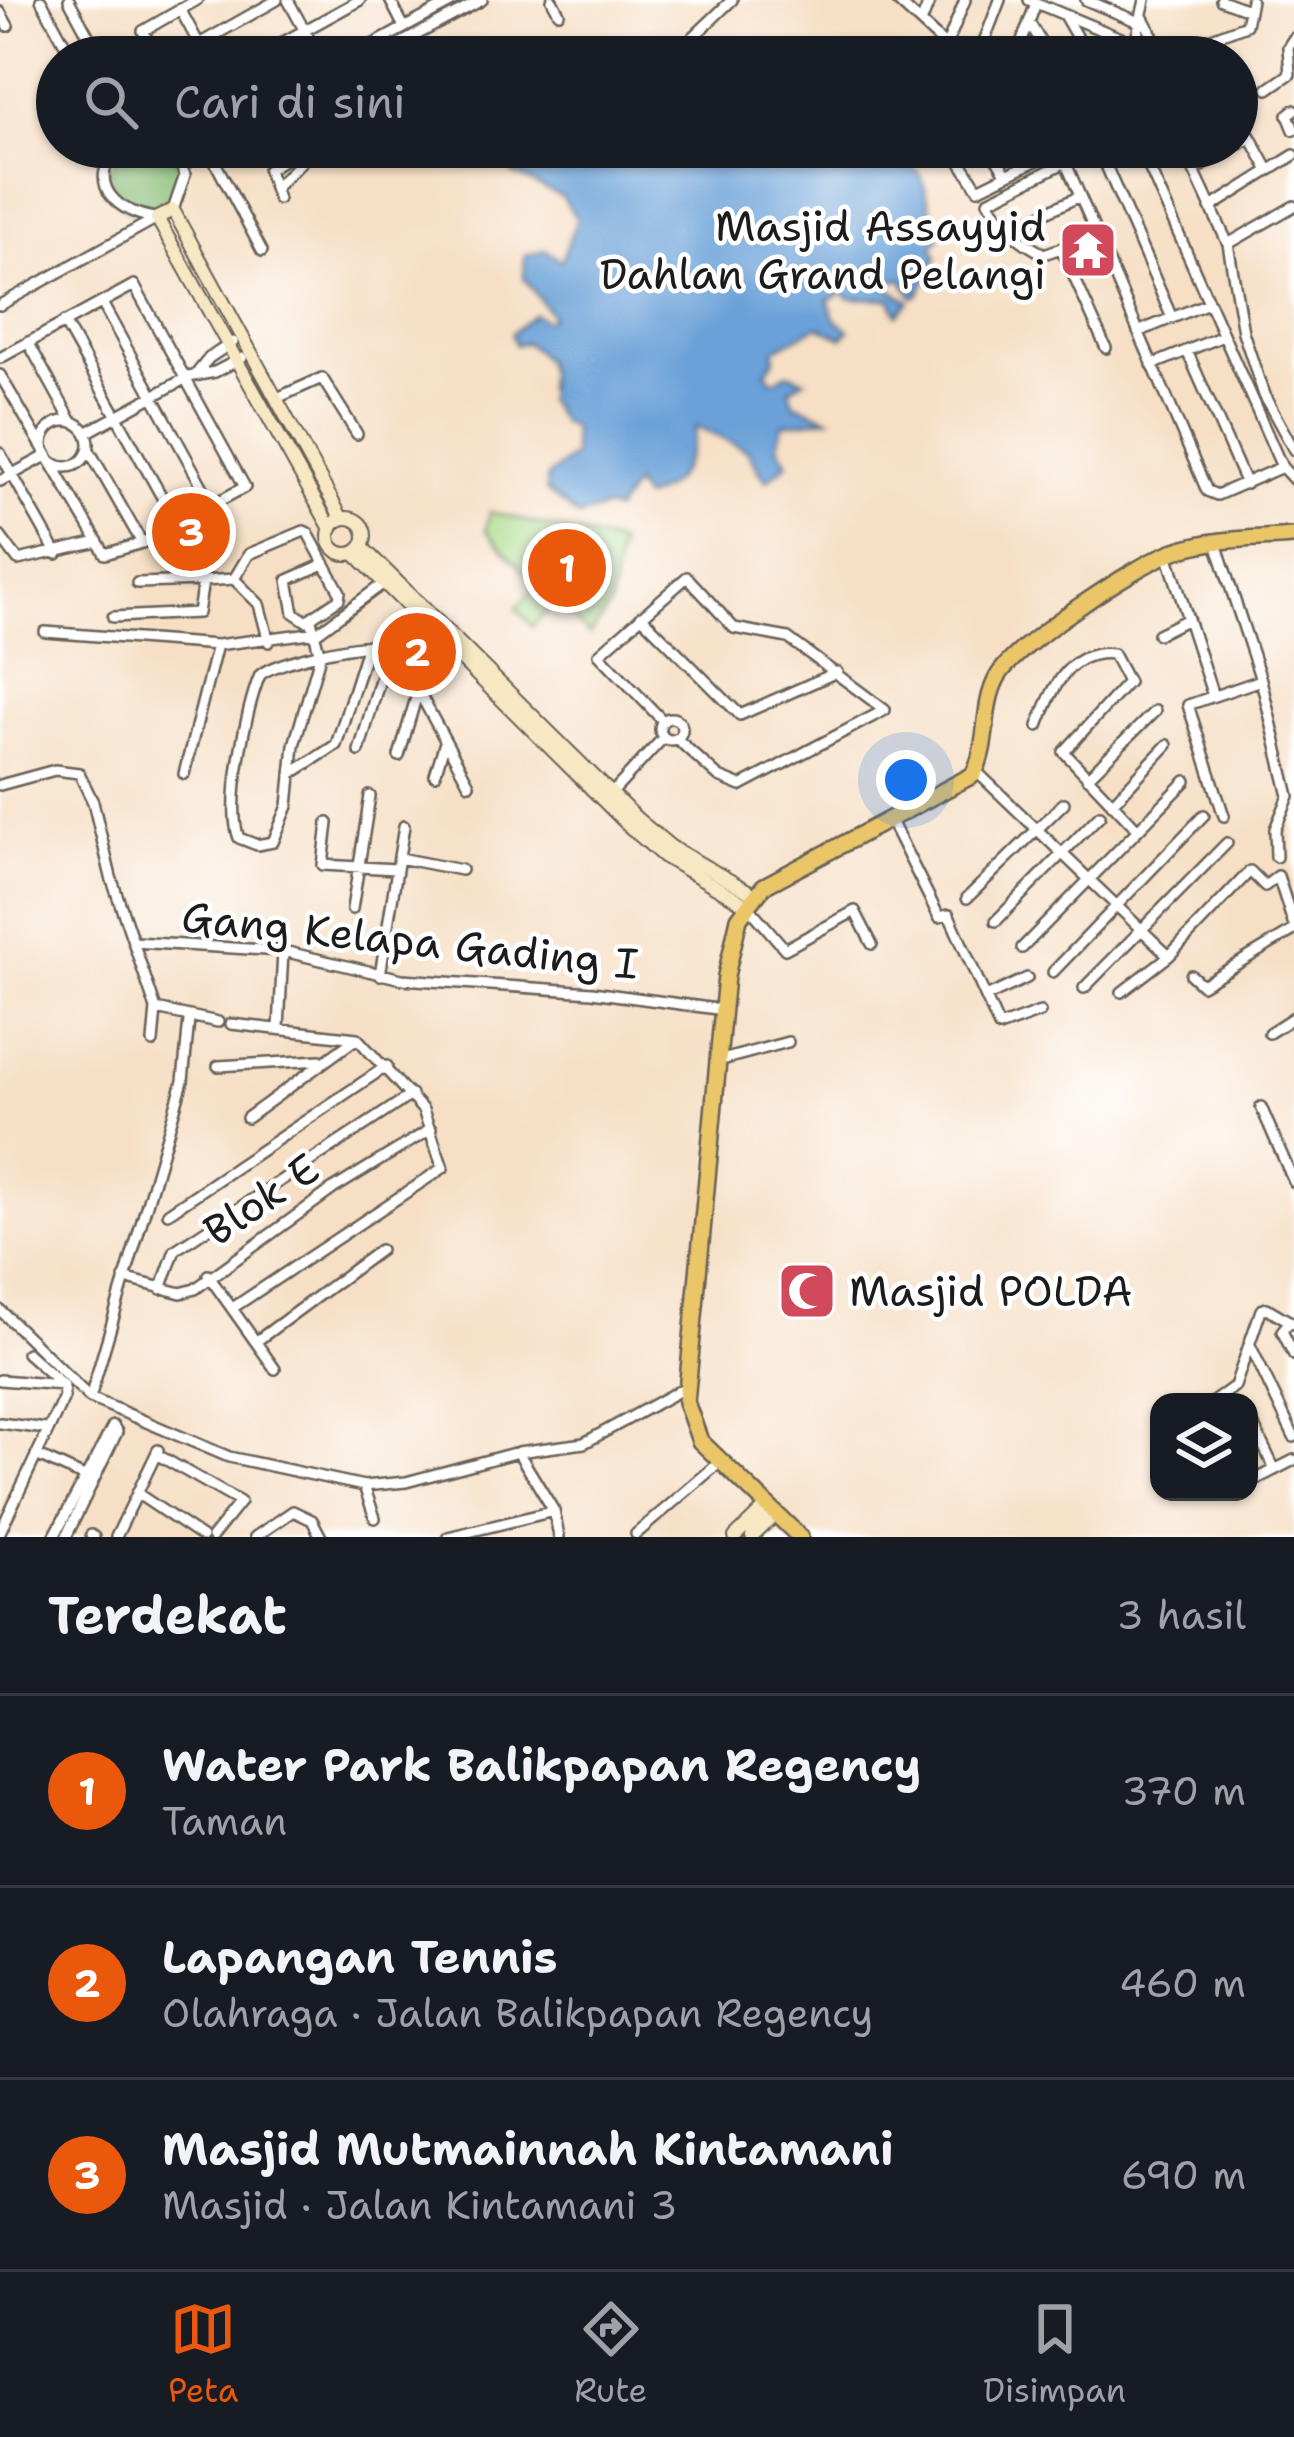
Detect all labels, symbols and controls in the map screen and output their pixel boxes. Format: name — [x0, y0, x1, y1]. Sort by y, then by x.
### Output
search box — [36, 36, 1258, 168]
icon: search — [78, 69, 144, 135]
text: Cari di sini — [174, 72, 406, 132]
place label: Masjid Assayyid Dahlan Grand Pelangi — [600, 198, 1046, 302]
temple icon: Masjid Assayyid Dahlan Grand Pelangi — [1057, 219, 1119, 281]
pin: 3 — [152, 487, 230, 577]
pin: 1 — [528, 523, 606, 613]
pin: 2 — [378, 607, 456, 697]
your location — [876, 750, 936, 810]
street label: Gang Kelapa Gading I — [179, 888, 641, 992]
street label: Blok E — [192, 1140, 330, 1258]
mosque icon: Masjid POLDA — [776, 1260, 838, 1322]
place label: Masjid POLDA — [849, 1263, 1132, 1319]
map controls — [1150, 1393, 1258, 1501]
button: layers — [1150, 1393, 1258, 1501]
text: Terdekat — [48, 1581, 287, 1649]
text: 3 hasil — [1116, 1589, 1246, 1641]
text: Water Park Balikpapan Regency — [162, 1735, 921, 1795]
text: 1 — [78, 1765, 96, 1817]
text: 370 m — [1121, 1765, 1246, 1817]
text: Taman — [162, 1795, 287, 1847]
text: Lapangan Tennis — [162, 1927, 557, 1987]
text: 2 — [73, 1957, 101, 2009]
text: 460 m — [1119, 1957, 1246, 2009]
text: Olahraga · Jalan Balikpapan Regency — [162, 1987, 873, 2039]
text: Masjid Mutmainnah Kintamani — [162, 2119, 894, 2179]
text: 3 — [73, 2149, 101, 2201]
text: 690 m — [1121, 2149, 1246, 2201]
text: Masjid · Jalan Kintamani 3 — [162, 2179, 677, 2231]
tab: Peta — [168, 2296, 238, 2413]
tab: Rute — [574, 2296, 647, 2413]
tab: Disimpan — [983, 2296, 1126, 2413]

